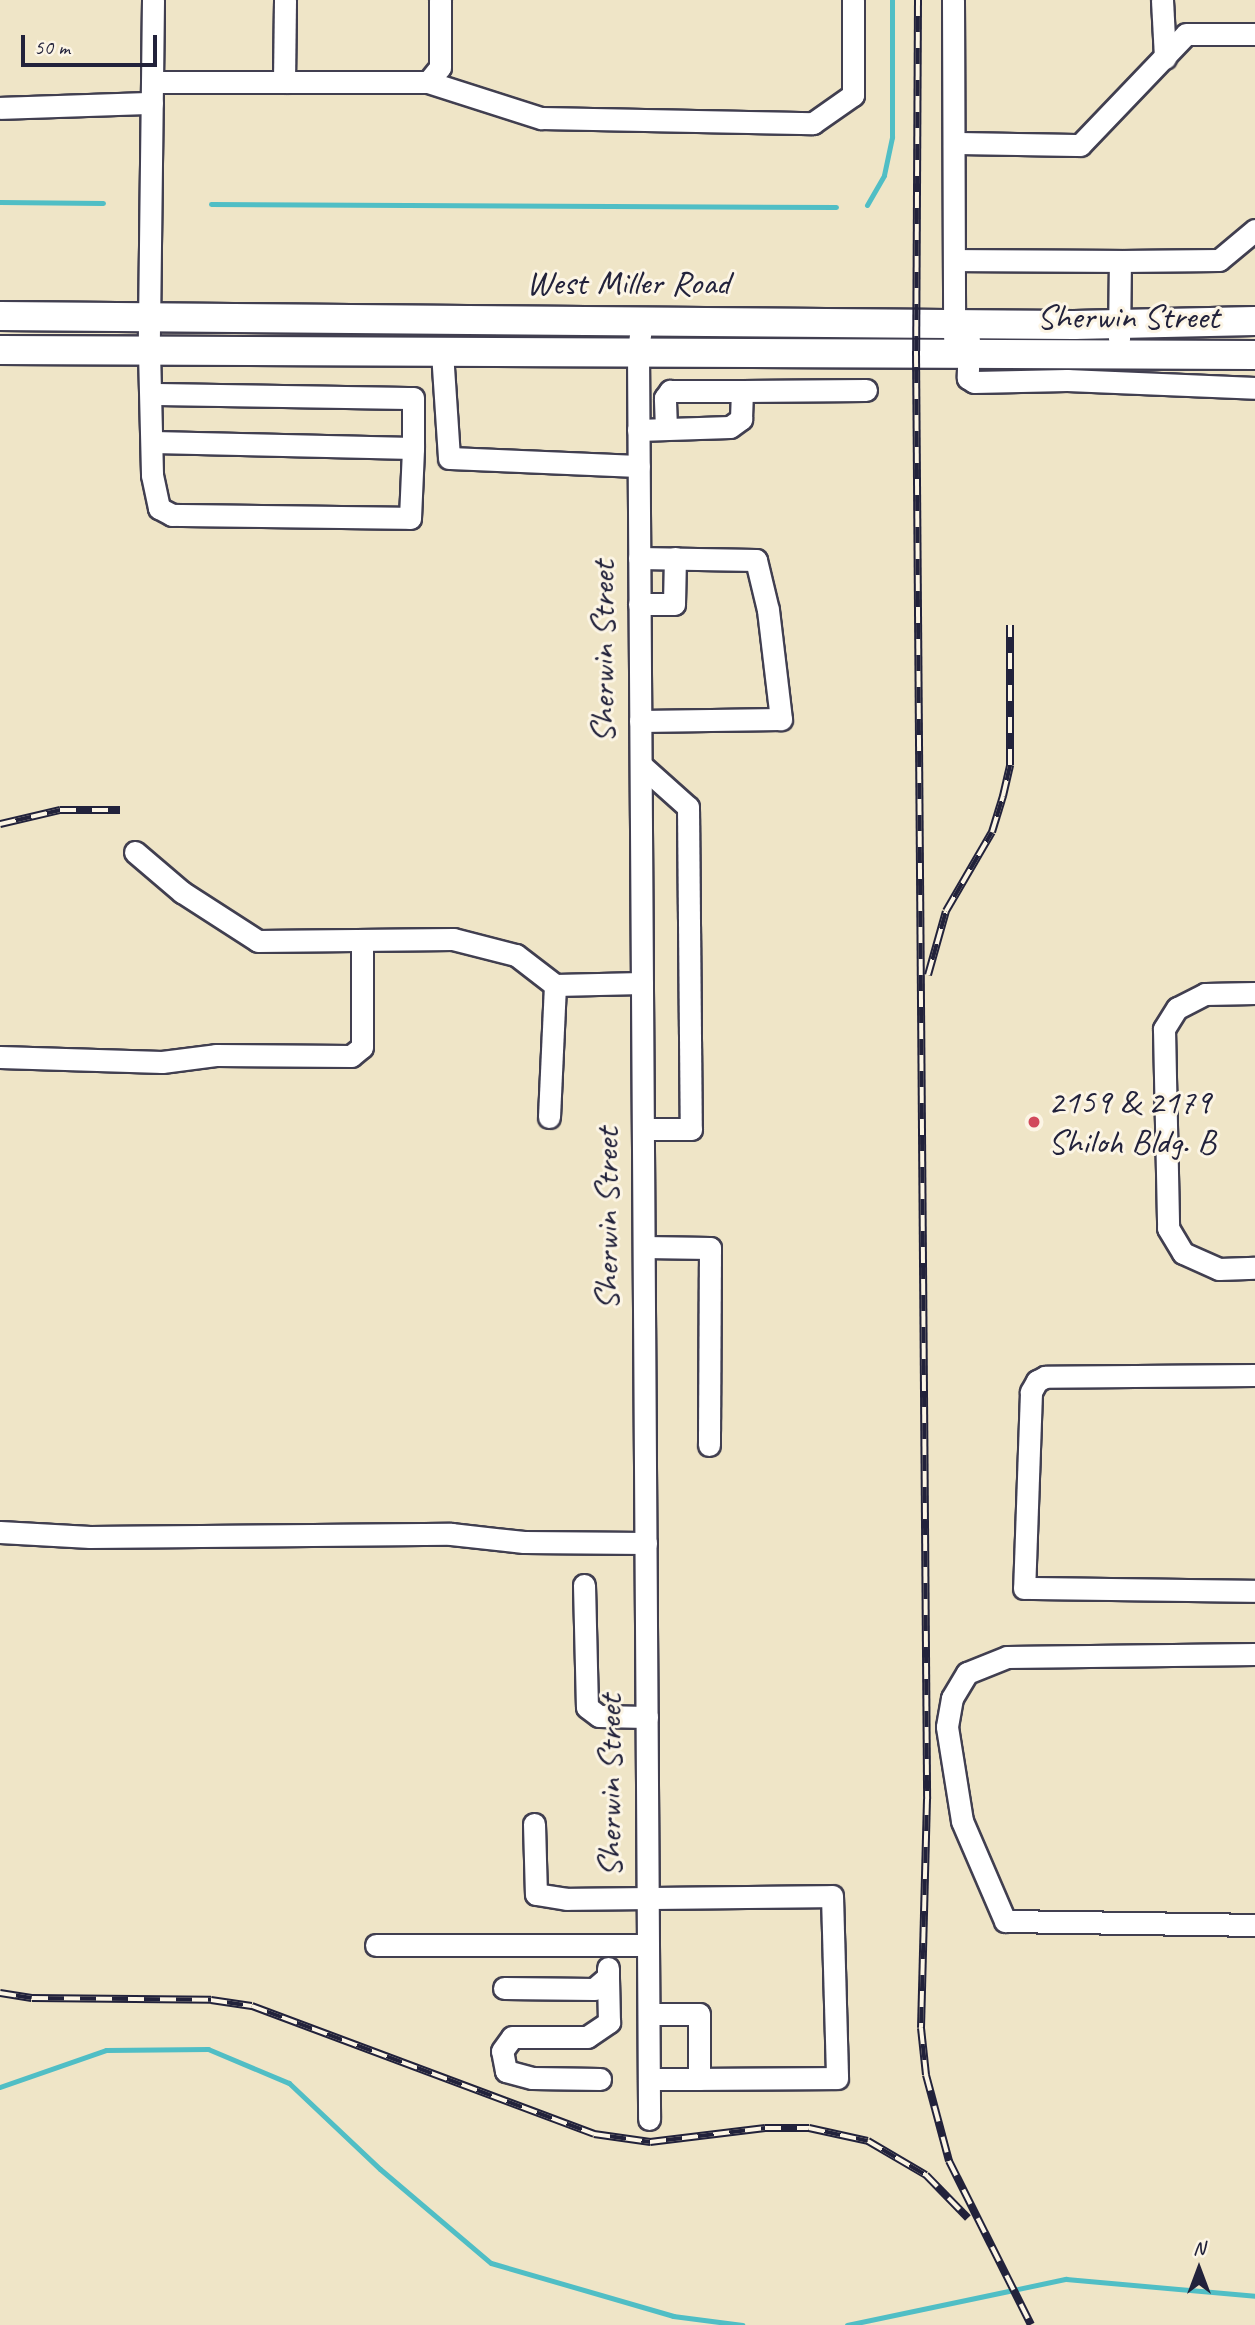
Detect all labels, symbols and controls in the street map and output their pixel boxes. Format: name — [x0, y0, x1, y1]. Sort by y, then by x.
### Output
scale bar — [24, 21, 161, 65]
text: 50 m — [34, 34, 70, 60]
street label: West Miller Road — [526, 262, 730, 304]
street label: Sherwin Street — [1036, 296, 1220, 338]
street label: Sherwin Street — [582, 560, 624, 744]
place label: 2159 & 2179 Shiloh Bldg. B — [1048, 1081, 1215, 1163]
marker: 2159 & 2179 Shiloh Bldg. B — [1026, 1114, 1042, 1130]
street label: Sherwin Street — [586, 1127, 628, 1311]
street label: Sherwin Street — [589, 1694, 631, 1878]
north arrow — [1164, 2234, 1234, 2304]
text: N — [1193, 2236, 1205, 2260]

